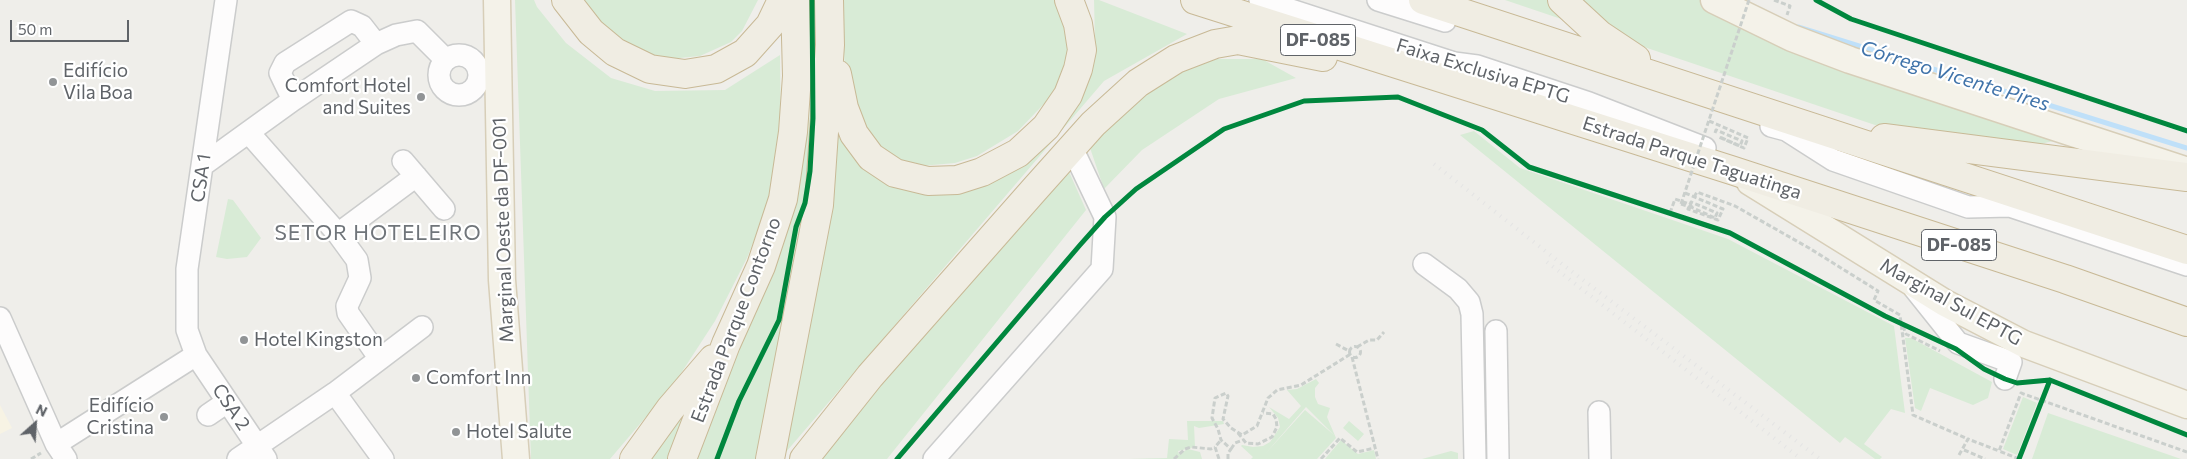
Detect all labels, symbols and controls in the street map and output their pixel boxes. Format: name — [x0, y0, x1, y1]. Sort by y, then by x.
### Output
scale bar — [12, 10, 131, 42]
text: 50 m — [18, 20, 52, 38]
road number: DF-085 — [1280, 24, 1356, 56]
street label: Faixa Exclusiva EPTG — [1394, 34, 1572, 108]
water label: Córrego Vicente Pires — [1858, 36, 2052, 116]
place label: Edifício Vila Boa — [63, 60, 133, 104]
place label: Comfort Hotel and Suites — [285, 75, 411, 119]
marker: Edifício Vila Boa — [47, 76, 59, 88]
marker: Comfort Hotel and Suites — [415, 91, 427, 103]
street label: Estrada Parque Taguatinga — [1580, 112, 1804, 204]
street label: Marginal Oeste da DF-001 — [488, 117, 518, 343]
street label: CSA 1 — [186, 152, 216, 204]
street label: Estrada Parque Contorno — [686, 214, 786, 426]
district label: SETOR HOTELEIRO — [273, 220, 483, 246]
road number: DF-085 — [1922, 230, 1996, 260]
street label: Marginal Sul EPTG — [1876, 254, 2026, 350]
place label: Hotel Kingston — [254, 329, 383, 351]
marker: Hotel Kingston — [238, 334, 250, 346]
place label: Comfort Inn — [426, 367, 531, 389]
marker: Comfort Inn — [410, 372, 422, 384]
street label: CSA 2 — [207, 379, 255, 435]
place label: Edifício Cristina — [86, 395, 154, 439]
north arrow — [10, 399, 60, 449]
text: N — [33, 400, 50, 420]
marker: Edifício Cristina — [158, 411, 170, 423]
place label: Hotel Salute — [466, 421, 572, 443]
marker: Hotel Salute — [450, 426, 462, 438]

